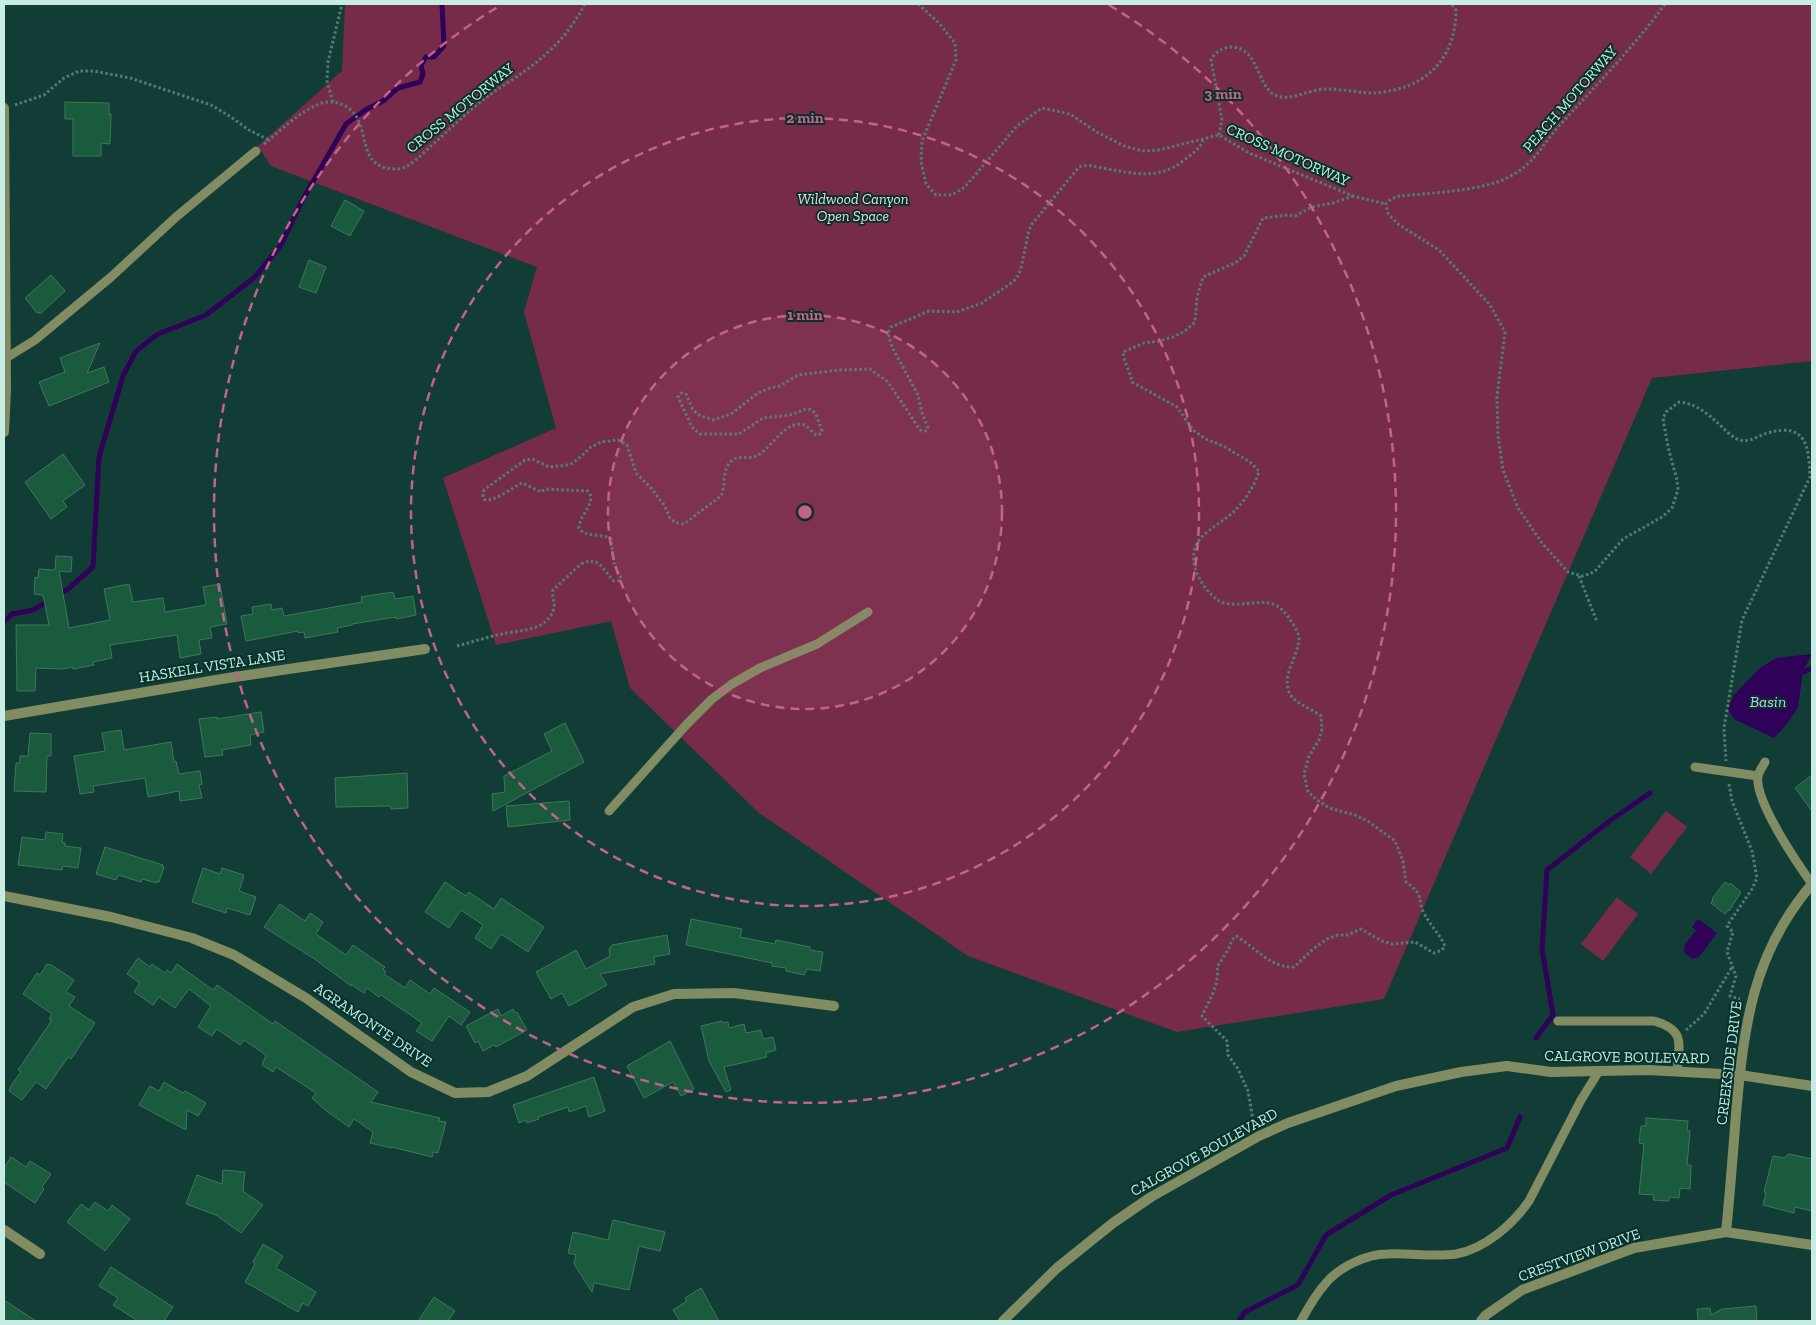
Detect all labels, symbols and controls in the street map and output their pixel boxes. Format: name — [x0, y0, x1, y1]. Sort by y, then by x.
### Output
street label: PEACH MOTORWAY — [1519, 42, 1622, 156]
street label: CROSS MOTORWAY — [403, 59, 518, 157]
text: 3 min — [1204, 85, 1242, 103]
text: 2 min — [786, 109, 824, 127]
street label: CROSS MOTORWAY — [1224, 120, 1353, 191]
park label: Wildwood Canyon Open Space — [797, 190, 909, 225]
text: 1 min — [787, 306, 823, 324]
centre of rings — [796, 503, 814, 521]
street label: HASKELL VISTA LANE — [138, 646, 287, 686]
water label: Basin — [1750, 692, 1786, 711]
street label: AGRAMONTE DRIVE — [311, 979, 435, 1071]
street label: CREEKSIDE DRIVE — [1712, 1000, 1746, 1126]
street label: CALGROVE BOULEVARD — [1544, 1047, 1710, 1067]
street label: CALGROVE BOULEVARD — [1127, 1104, 1281, 1200]
street label: CRESTVIEW DRIVE — [1516, 1225, 1643, 1285]

